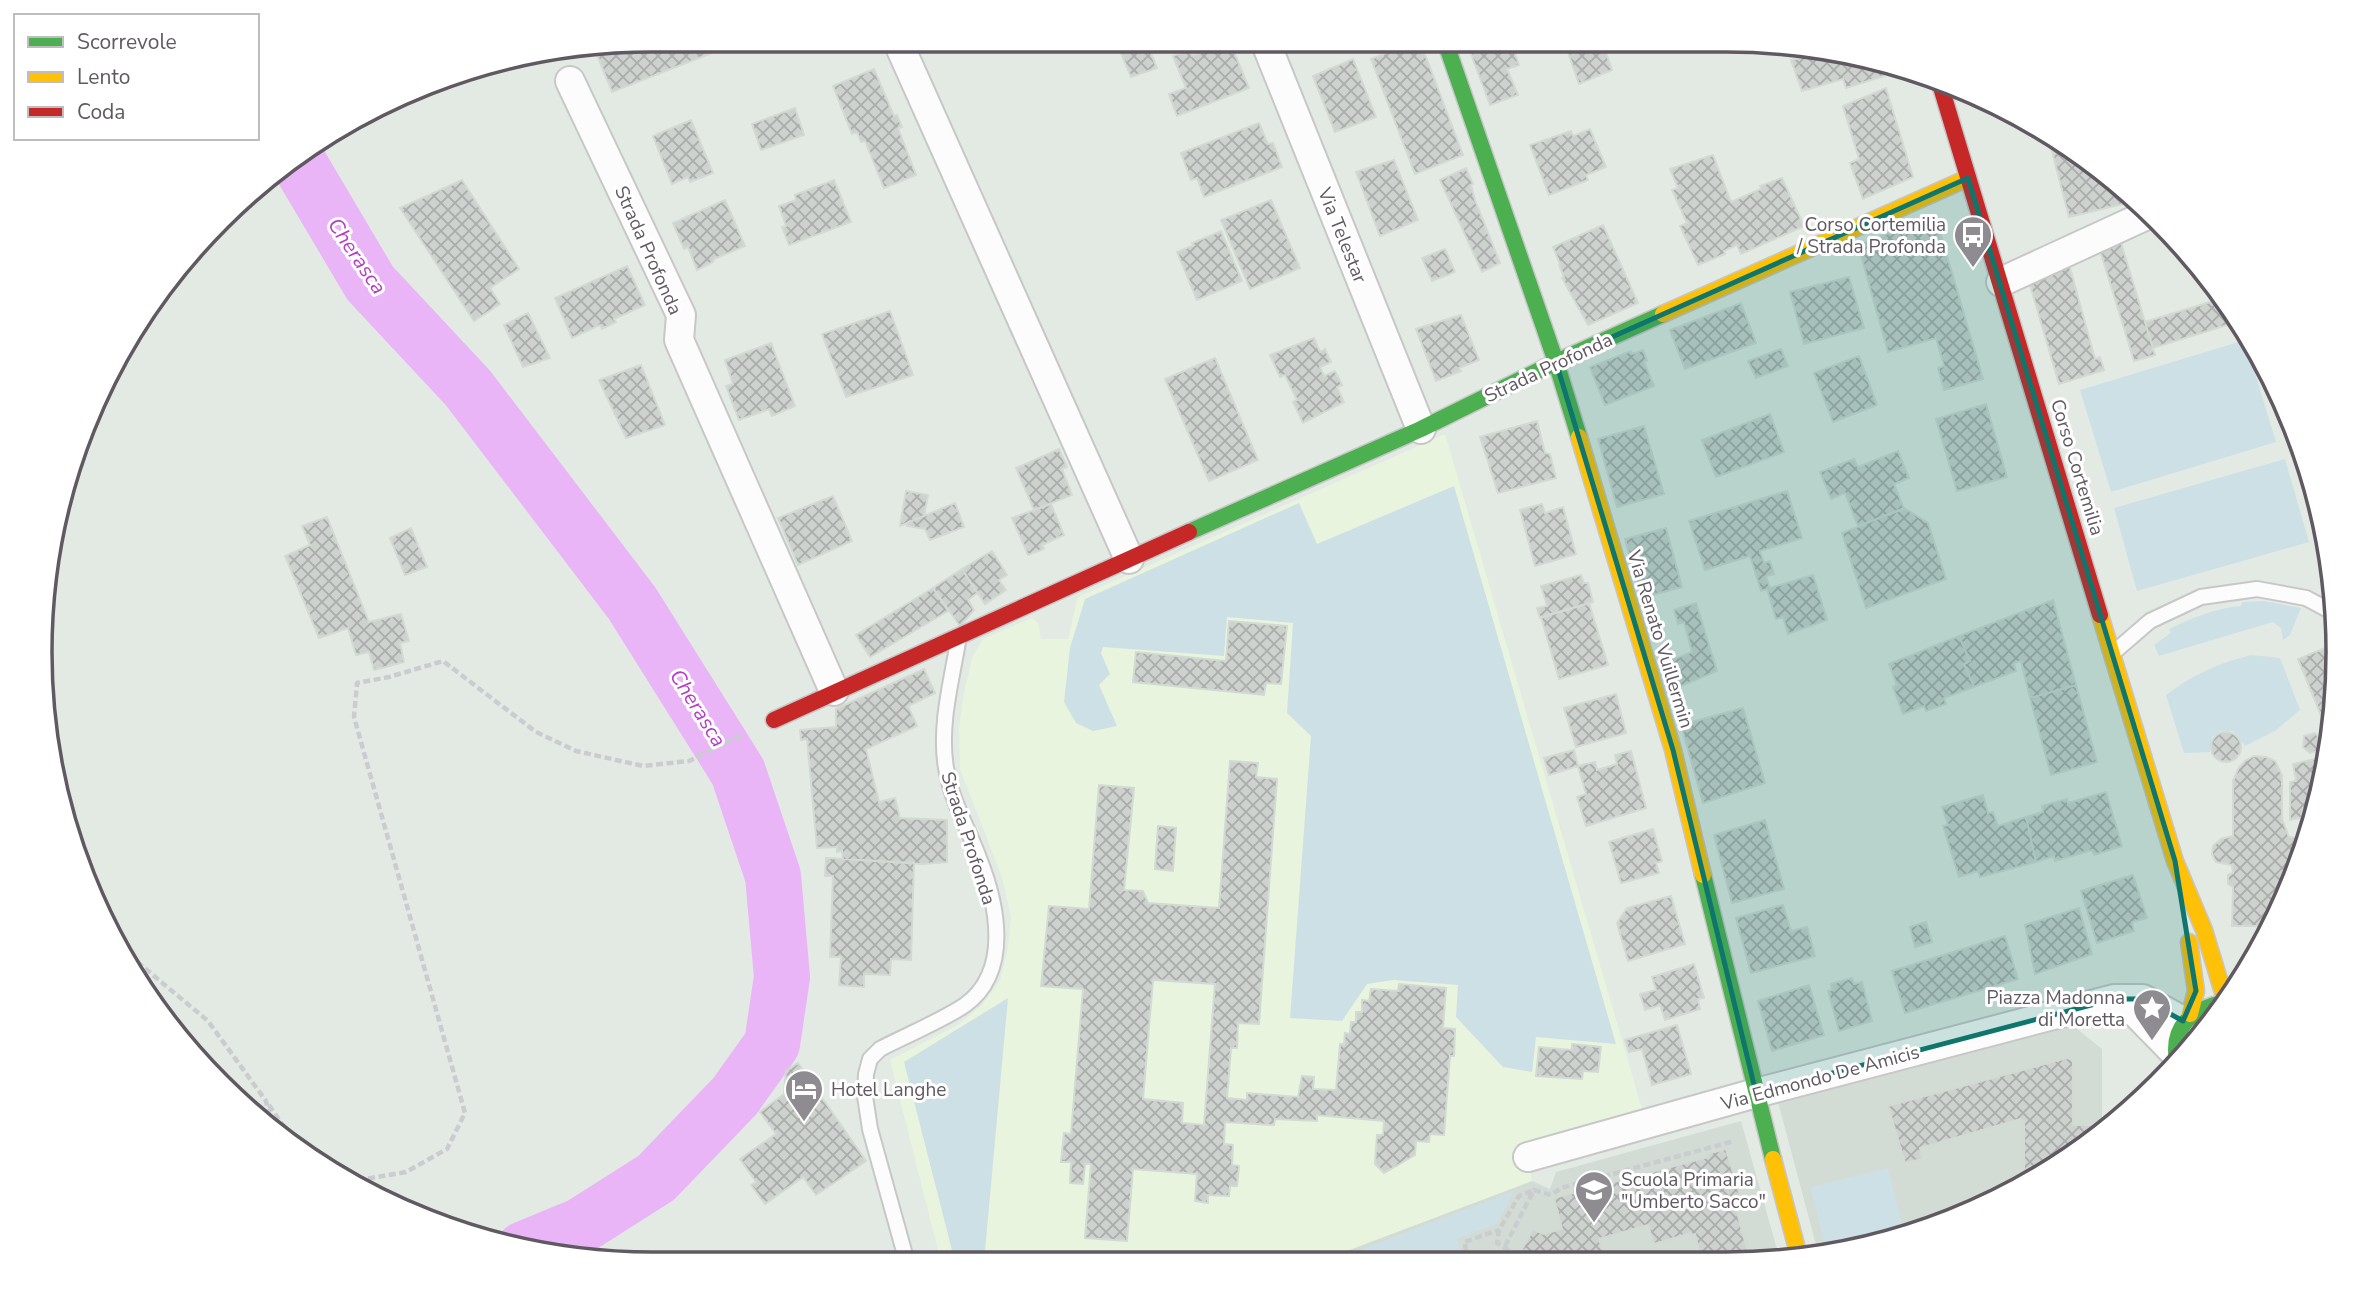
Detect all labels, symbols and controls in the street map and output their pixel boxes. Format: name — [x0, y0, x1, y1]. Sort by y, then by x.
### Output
legend — [14, 14, 259, 140]
text: Scorrevole — [77, 28, 177, 56]
text: Lento — [77, 63, 130, 91]
text: Coda — [77, 98, 125, 126]
street label: Strada Profonda — [608, 182, 688, 319]
street label: Via Telestar — [1311, 183, 1373, 287]
water label: Cherasca — [321, 212, 393, 300]
place label: Corso Cortemilia / Strada Profonda — [1796, 212, 1946, 260]
bus stop icon: Corso Cortemilia / Strada Profonda — [1952, 214, 1994, 269]
street label: Strada Profonda — [1480, 327, 1617, 409]
street label: Corso Cortemilia — [2044, 396, 2110, 539]
street label: Via Renato Vuillermin — [1620, 546, 1699, 731]
water label: Cherasca — [663, 664, 733, 752]
street label: Strada Profonda — [934, 768, 1002, 908]
place label: Piazza Madonna di Moretta — [1986, 985, 2125, 1033]
place icon: Piazza Madonna di Moretta — [2131, 987, 2173, 1042]
street label: Via Edmondo De Amicis — [1717, 1039, 1922, 1117]
hotel icon: Hotel Langhe — [783, 1068, 825, 1123]
place label: Hotel Langhe — [831, 1077, 946, 1103]
place label: Scuola Primaria "Umberto Sacco" — [1621, 1167, 1766, 1215]
school or university icon: Scuola Primaria "Umberto Sacco" — [1573, 1169, 1615, 1224]

